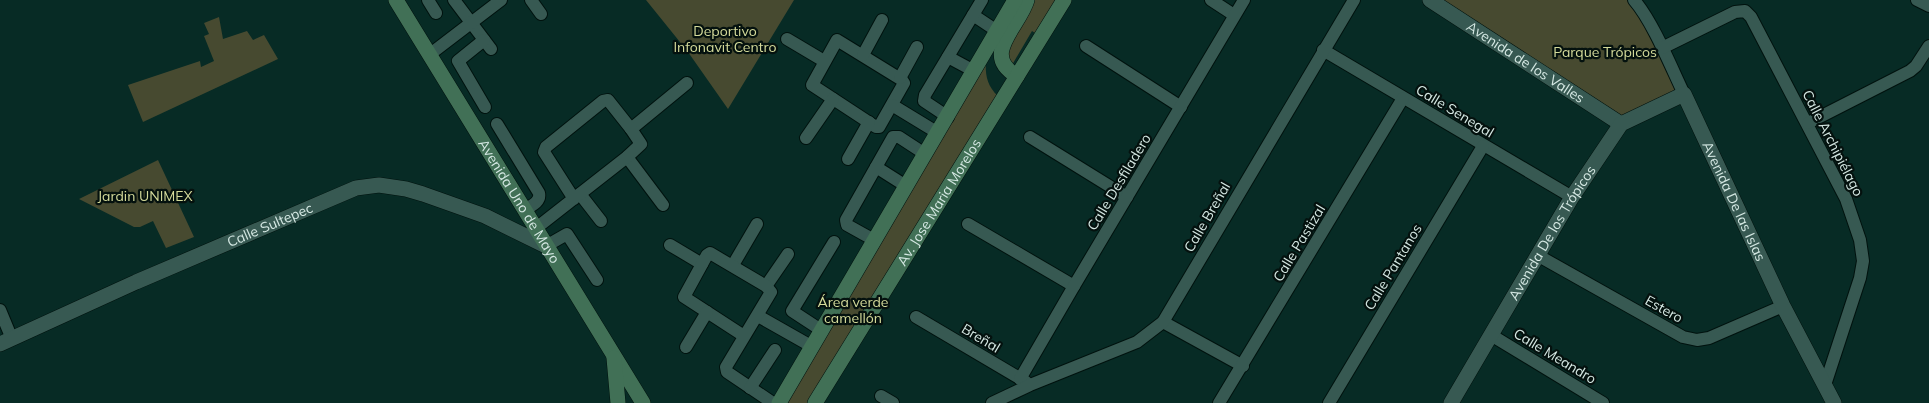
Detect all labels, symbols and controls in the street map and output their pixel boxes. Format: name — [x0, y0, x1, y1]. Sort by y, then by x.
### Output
street label: Avenida de los Valles — [1463, 17, 1588, 107]
park label: Deportivo Infonavit Centro — [673, 22, 777, 56]
park label: Parque Trópicos — [1553, 43, 1657, 61]
street label: Calle Senegal — [1413, 81, 1497, 141]
street label: Calle Archipiélago — [1798, 87, 1868, 199]
street label: Calle Desfiladero — [1083, 130, 1155, 234]
street label: Av. Jose Maria Morelos — [893, 135, 985, 269]
street label: Avenida Uno de Mayo — [474, 136, 564, 267]
street label: Avenida De las Islas — [1698, 138, 1770, 264]
street label: Avenida De los Trópicos — [1504, 162, 1600, 303]
street label: Calle Breñal — [1180, 179, 1234, 255]
park label: Jardin UNIMEX — [97, 187, 193, 205]
street label: Calle Sultepec — [224, 199, 315, 251]
street label: Calle Pastizal — [1269, 201, 1329, 285]
street label: Calle Pantanos — [1360, 221, 1426, 313]
street label: Estero — [1642, 291, 1686, 327]
park label: Área verde camellón — [818, 293, 888, 327]
street label: Breñal — [958, 319, 1004, 357]
street label: Calle Meandro — [1510, 324, 1600, 388]

